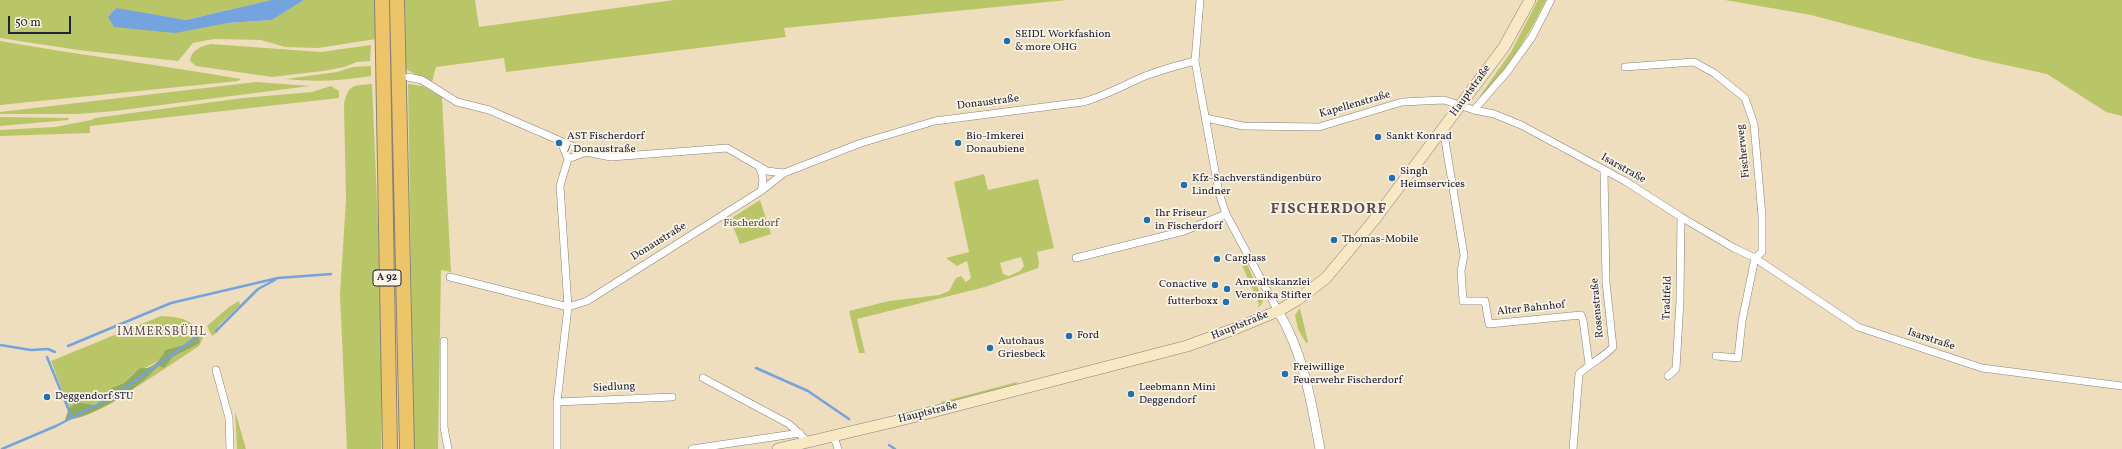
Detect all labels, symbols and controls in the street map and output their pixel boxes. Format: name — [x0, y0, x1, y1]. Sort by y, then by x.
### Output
scale bar — [10, 8, 73, 34]
text: 50 m — [15, 15, 41, 31]
place label: SEIDL Workfashion & more OHG — [1015, 28, 1111, 54]
marker: SEIDL Workfashion & more OHG — [1002, 36, 1012, 46]
street label: Hauptstraße — [1448, 63, 1494, 119]
street label: Kapellenstraße — [1318, 89, 1392, 121]
street label: Donaustraße — [956, 93, 1020, 113]
street label: Fischerweg — [1735, 123, 1753, 179]
place label: AST Fischerdorf / Donaustraße — [567, 130, 644, 156]
place label: Bio-Imkerei Donaubiene — [966, 130, 1024, 156]
place label: Sankt Konrad — [1386, 130, 1452, 144]
marker: Sankt Konrad — [1373, 132, 1383, 142]
marker: AST Fischerdorf / Donaustraße — [554, 138, 564, 148]
marker: Bio-Imkerei Donaubiene — [953, 138, 963, 148]
street label: Isarstraße — [1598, 151, 1648, 187]
place label: Singh Heimservices — [1400, 165, 1465, 191]
place label: Kfz-Sachverständigenbüro Lindner — [1192, 172, 1321, 198]
marker: Singh Heimservices — [1387, 173, 1397, 183]
marker: Kfz-Sachverständigenbüro Lindner — [1179, 180, 1189, 190]
district label: FISCHERDORF — [1271, 201, 1387, 219]
place label: Ihr Friseur in Fischerdorf — [1155, 207, 1222, 233]
marker: Ihr Friseur in Fischerdorf — [1142, 215, 1152, 225]
park label: Fischerdorf — [723, 217, 779, 231]
street label: Donaustraße — [629, 220, 689, 264]
place label: Thomas-Mobile — [1342, 233, 1419, 247]
marker: Thomas-Mobile — [1329, 235, 1339, 245]
place label: Carglass — [1225, 252, 1266, 266]
marker: Carglass — [1212, 254, 1222, 264]
road number: A 92 — [373, 270, 401, 286]
street label: Tradtfeld — [1661, 275, 1675, 321]
place label: Anwaltskanzlei Veronika Stifter — [1235, 276, 1311, 302]
street label: Rosenstraße — [1589, 277, 1607, 339]
place label: Conactive — [1159, 278, 1207, 292]
marker: Conactive — [1210, 280, 1220, 290]
marker: Anwaltskanzlei Veronika Stifter — [1222, 284, 1232, 294]
place label: futterboxx — [1168, 295, 1218, 309]
marker: futterboxx — [1221, 297, 1231, 307]
street label: Alter Bahnhof — [1496, 299, 1566, 319]
street label: Hauptstraße — [1209, 309, 1271, 343]
district label: IMMERSBÜHL — [117, 326, 207, 340]
street label: Isarstraße — [1906, 326, 1956, 354]
place label: Ford — [1077, 329, 1099, 343]
marker: Ford — [1064, 331, 1074, 341]
place label: Autohaus Griesbeck — [998, 335, 1046, 361]
marker: Autohaus Griesbeck — [985, 343, 995, 353]
place label: Freiwillige Feuerwehr Fischerdorf — [1293, 361, 1402, 387]
marker: Freiwillige Feuerwehr Fischerdorf — [1280, 369, 1290, 379]
street label: Siedlung — [592, 380, 636, 396]
place label: Leebmann Mini Deggendorf — [1139, 381, 1216, 407]
marker: Leebmann Mini Deggendorf — [1126, 389, 1136, 399]
place label: Deggendorf STU — [55, 390, 133, 404]
marker: Deggendorf STU — [42, 392, 52, 402]
street label: Hauptstraße — [897, 399, 959, 427]

